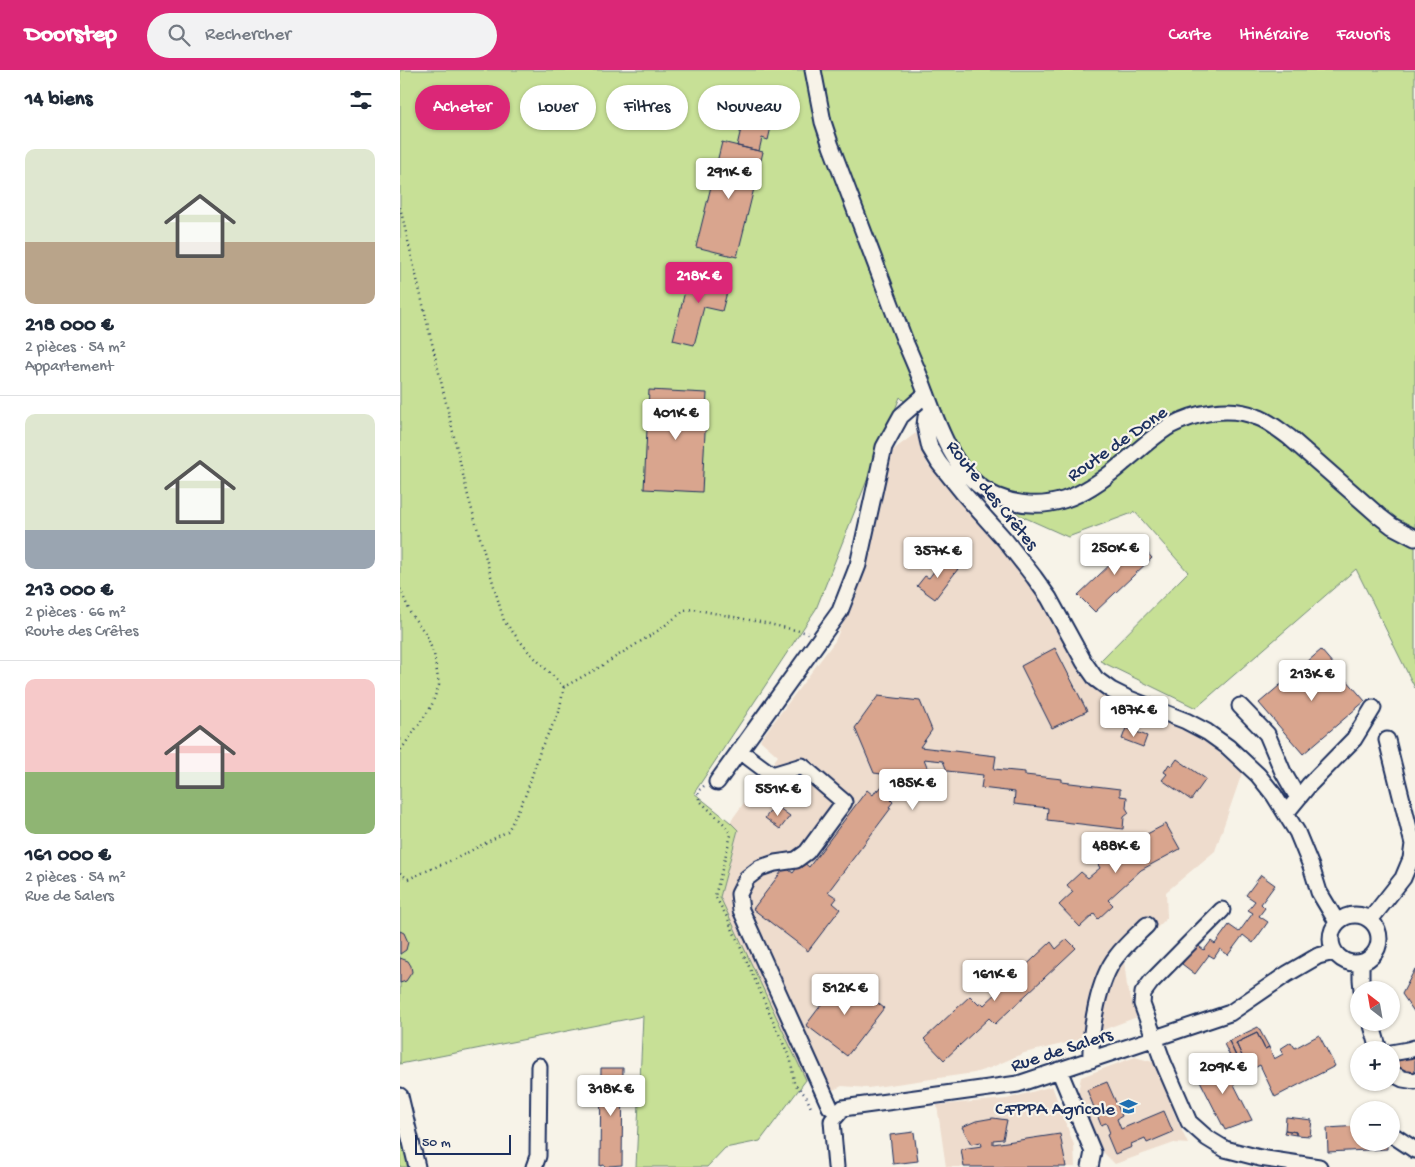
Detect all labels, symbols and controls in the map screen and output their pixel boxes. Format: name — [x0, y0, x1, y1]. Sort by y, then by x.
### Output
search box — [147, 13, 497, 58]
text: Doorstep — [25, 21, 117, 50]
icon: search — [165, 21, 193, 49]
text: Rechercher — [205, 24, 291, 47]
text: Carte — [1168, 25, 1211, 46]
text: Itinéraire — [1239, 25, 1309, 46]
text: Favoris — [1337, 25, 1390, 46]
chip: Acheter — [415, 85, 510, 130]
chip: Louer — [520, 85, 596, 130]
chip: Filtres — [606, 85, 688, 130]
chip: Nouveau — [698, 85, 800, 130]
icon: filters — [347, 86, 375, 114]
text: 14 biens — [25, 88, 93, 113]
pin: 291K € — [688, 158, 770, 200]
text: 291K € — [707, 164, 751, 183]
icon: home — [155, 181, 245, 271]
pin: 218K € — [658, 262, 740, 304]
text: 218K € — [676, 268, 722, 287]
text: 218 000 € — [25, 314, 114, 339]
text: 2 pièces · 54 m² — [25, 339, 126, 358]
text: Appartement — [25, 358, 113, 377]
pin: 401K € — [635, 398, 717, 441]
street label: Route de Done — [1063, 402, 1173, 488]
text: 401K € — [653, 405, 699, 424]
street label: Route des Crêtes — [940, 437, 1043, 557]
icon: home — [155, 447, 245, 537]
pin: 250K € — [1074, 534, 1156, 576]
pin: 357K € — [897, 536, 979, 579]
text: 250K € — [1091, 540, 1139, 559]
text: 357K € — [914, 543, 962, 562]
text: 213 000 € — [25, 579, 113, 604]
text: 2 pièces · 66 m² — [25, 604, 126, 623]
text: Route des Crêtes — [25, 623, 138, 642]
pin: 213K € — [1271, 660, 1353, 702]
text: 213K € — [1290, 666, 1334, 685]
pin: 187K € — [1093, 696, 1175, 738]
text: 187K € — [1111, 702, 1157, 721]
icon: home — [155, 712, 245, 802]
pin: 185K € — [872, 768, 954, 811]
pin: 551K € — [737, 774, 819, 817]
text: 185K € — [890, 775, 936, 794]
text: 551K € — [755, 781, 801, 800]
pin: 488K € — [1075, 832, 1157, 874]
text: 488K € — [1092, 838, 1140, 857]
text: 161 000 € — [25, 844, 111, 869]
text: 2 pièces · 54 m² — [25, 869, 126, 888]
text: Rue de Salers — [25, 888, 114, 907]
pin: 161K € — [954, 960, 1036, 1002]
text: 161K € — [973, 966, 1017, 985]
pin: 512K € — [804, 974, 886, 1016]
text: 512K € — [823, 980, 867, 999]
north arrow — [1350, 981, 1400, 1031]
map controls — [1350, 981, 1400, 1151]
street label: Rue de Salers — [1008, 1024, 1117, 1079]
button: + — [1350, 1041, 1400, 1091]
pin: 209K € — [1182, 1052, 1264, 1095]
text: 209K € — [1199, 1059, 1247, 1078]
pin: 318K € — [570, 1074, 652, 1117]
text: 318K € — [588, 1081, 634, 1100]
school or university icon: CFPPA Agricole — [1119, 1097, 1139, 1117]
place label: CFPPA Agricole — [995, 1099, 1115, 1122]
button: − — [1350, 1101, 1400, 1151]
scale bar — [415, 1132, 511, 1155]
text: 50 m — [422, 1135, 451, 1152]

